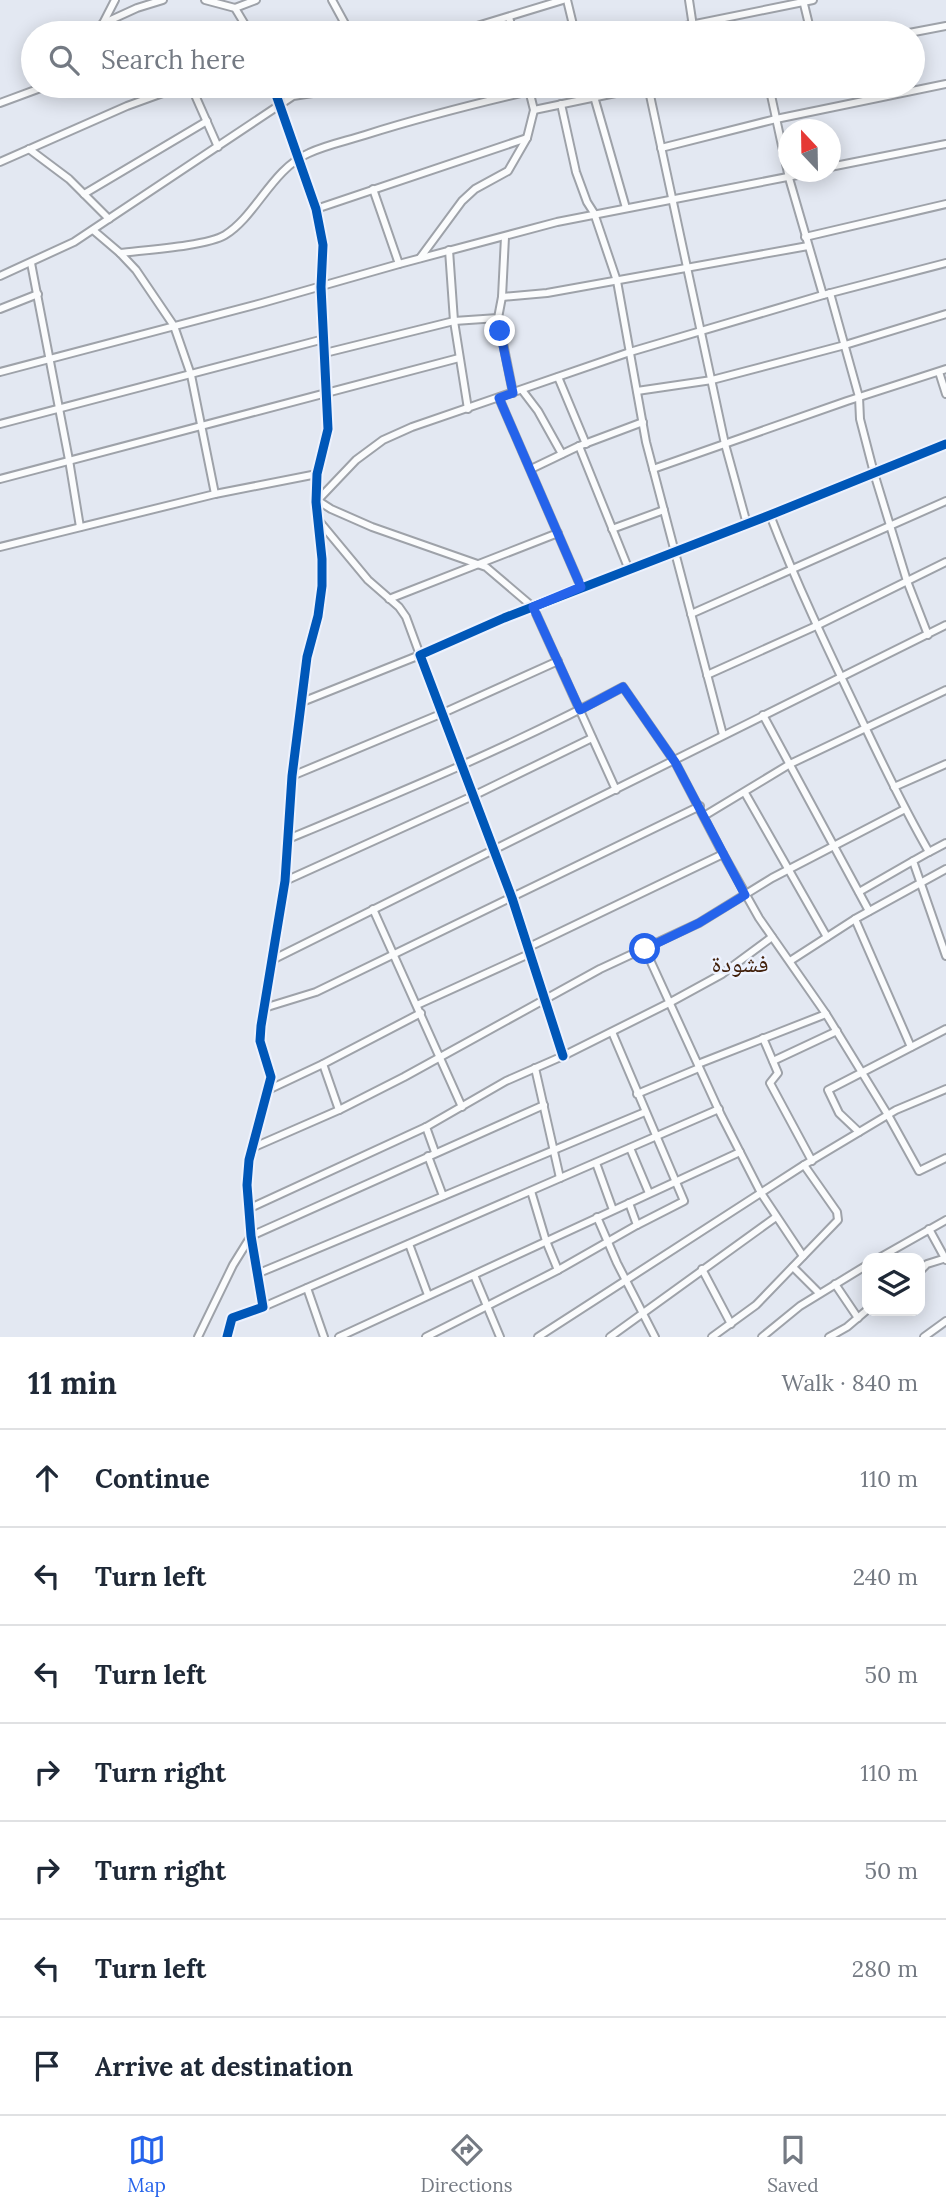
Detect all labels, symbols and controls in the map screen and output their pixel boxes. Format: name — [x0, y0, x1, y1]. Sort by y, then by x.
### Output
search box — [21, 21, 925, 98]
icon: search — [45, 41, 83, 79]
text: Search here — [101, 43, 245, 76]
north arrow — [778, 119, 841, 182]
route end — [484, 315, 515, 346]
route start — [629, 933, 660, 964]
district label: فشودة — [712, 948, 768, 979]
map controls — [862, 1253, 925, 1316]
button: layers — [862, 1253, 925, 1316]
text: 11 min — [28, 1364, 117, 1402]
text: Walk · 840 m — [781, 1368, 918, 1397]
icon: ahead — [28, 1459, 66, 1497]
text: Continue — [95, 1462, 210, 1495]
text: 110 m — [860, 1464, 918, 1493]
icon: left — [28, 1557, 66, 1595]
text: Turn left — [95, 1560, 206, 1593]
text: 240 m — [853, 1562, 918, 1591]
icon: left — [28, 1655, 66, 1693]
text: Turn left — [95, 1658, 206, 1691]
text: 50 m — [865, 1660, 918, 1689]
icon: right — [28, 1753, 66, 1791]
text: Turn right — [95, 1756, 226, 1789]
text: 110 m — [860, 1758, 918, 1787]
icon: right — [28, 1851, 66, 1889]
text: Turn right — [95, 1854, 226, 1887]
text: 50 m — [865, 1856, 918, 1885]
icon: left — [28, 1949, 66, 1987]
text: Turn left — [95, 1952, 206, 1985]
text: 280 m — [852, 1954, 918, 1983]
icon: arrive — [28, 2047, 66, 2085]
text: Arrive at destination — [95, 2050, 353, 2083]
tab: Map — [127, 2131, 166, 2197]
tab: Directions — [421, 2131, 513, 2197]
tab: Saved — [767, 2131, 819, 2197]

